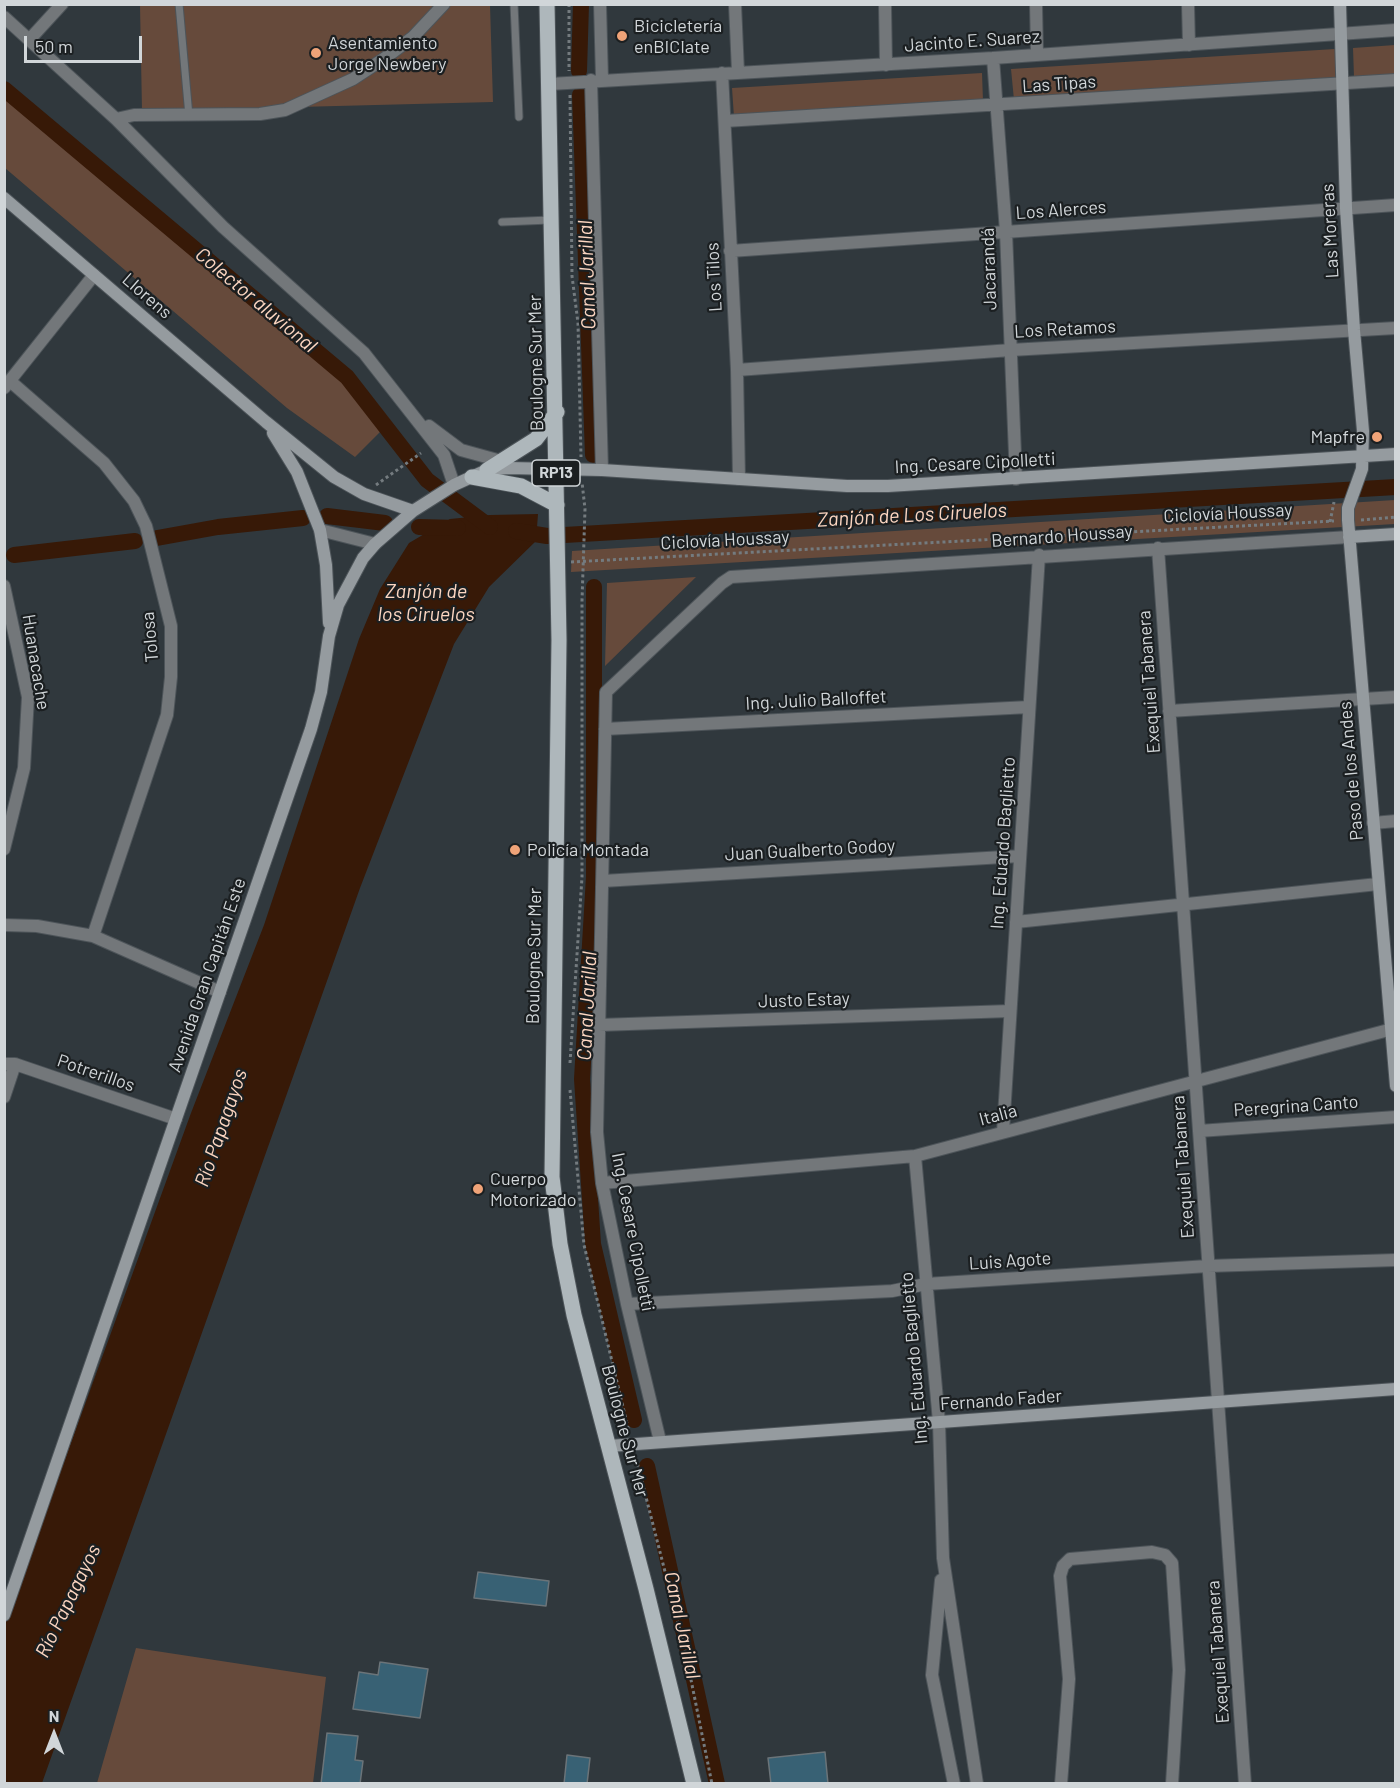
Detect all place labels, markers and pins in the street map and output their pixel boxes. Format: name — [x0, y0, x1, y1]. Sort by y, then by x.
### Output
place label: Bicicletería enBICIate — [634, 15, 722, 57]
marker: Bicicletería enBICIate — [615, 29, 629, 43]
place label: Asentamiento Jorge Newbery — [328, 32, 447, 74]
marker: Asentamiento Jorge Newbery — [309, 46, 323, 60]
place label: Mapfre — [1311, 426, 1365, 448]
marker: Mapfre — [1370, 430, 1384, 444]
place label: Policía Montada — [527, 839, 649, 861]
marker: Policía Montada — [508, 843, 522, 857]
place label: Cuerpo Motorizado — [490, 1168, 577, 1210]
marker: Cuerpo Motorizado — [471, 1182, 485, 1196]

